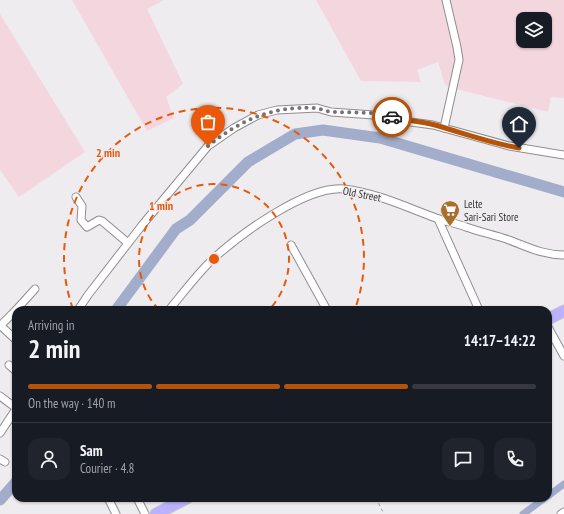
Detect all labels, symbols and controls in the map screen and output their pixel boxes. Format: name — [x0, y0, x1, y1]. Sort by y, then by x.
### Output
map controls — [516, 12, 552, 48]
button: layers — [516, 12, 552, 48]
courier — [372, 97, 412, 137]
pin — [191, 105, 225, 146]
icon: car — [381, 106, 403, 128]
pin — [502, 107, 536, 148]
icon: bag — [197, 111, 219, 133]
icon: home — [508, 113, 530, 135]
text: 2 min — [96, 145, 120, 160]
street label: Old Street — [342, 183, 382, 205]
place label: Lelte Sari-Sari Store — [464, 197, 519, 224]
text: 1 min — [149, 198, 173, 213]
supermarket icon: Lelte Sari-Sari Store — [439, 199, 461, 227]
centre of rings — [207, 252, 221, 266]
text: Arriving in — [28, 317, 75, 334]
text: 14:17–14:22 — [464, 331, 536, 350]
text: 2 min — [28, 332, 81, 365]
text: On the way · 140 m — [28, 395, 115, 412]
button: person — [28, 438, 70, 480]
button: chat — [442, 438, 484, 480]
button: phone — [494, 438, 536, 480]
text: Sam — [80, 441, 103, 460]
text: Courier · 4.8 — [80, 460, 134, 477]

